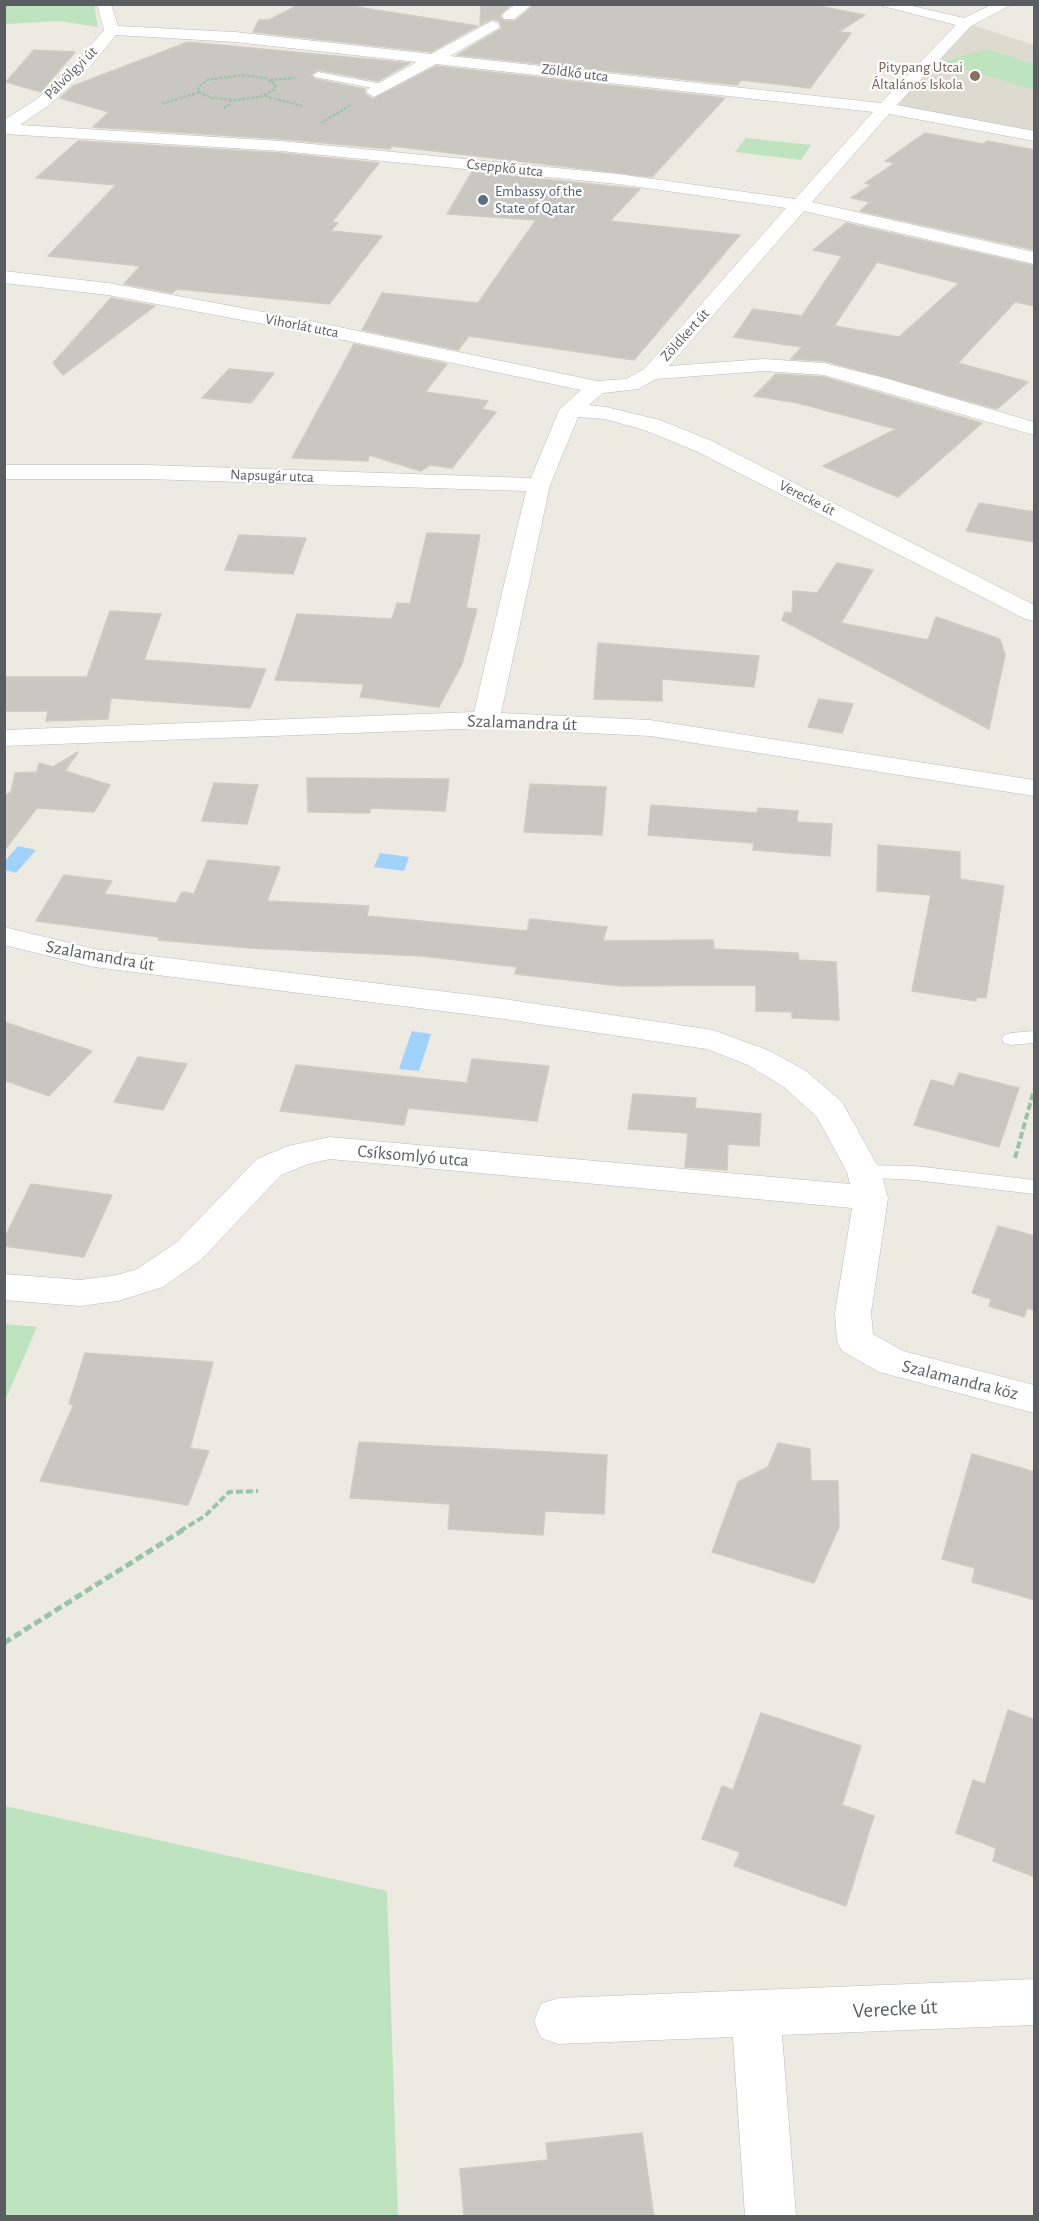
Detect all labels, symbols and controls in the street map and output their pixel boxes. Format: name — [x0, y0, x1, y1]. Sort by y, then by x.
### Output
street label: Pálvölgyi út — [41, 43, 101, 103]
place label: Pitypang Utcai Általános Iskola — [871, 58, 963, 93]
street label: Zöldkő utca — [540, 60, 610, 86]
marker: Pitypang Utcai Általános Iskola — [968, 69, 982, 83]
street label: Cseppkő utca — [466, 155, 544, 181]
place label: Embassy of the State of Qatar — [495, 182, 582, 217]
marker: Embassy of the State of Qatar — [476, 193, 490, 207]
street label: Zöldkert út — [657, 305, 713, 365]
street label: Vihorlát utca — [264, 310, 340, 342]
street label: Napsugár utca — [230, 466, 314, 486]
street label: Verecke út — [776, 476, 838, 520]
street label: Szalamandra út — [467, 710, 577, 736]
street label: Szalamandra út — [44, 936, 156, 976]
street label: Csíksomlyó utca — [356, 1140, 470, 1172]
street label: Szalamandra köz — [900, 1355, 1020, 1405]
street label: Verecke út — [852, 1994, 938, 2024]

